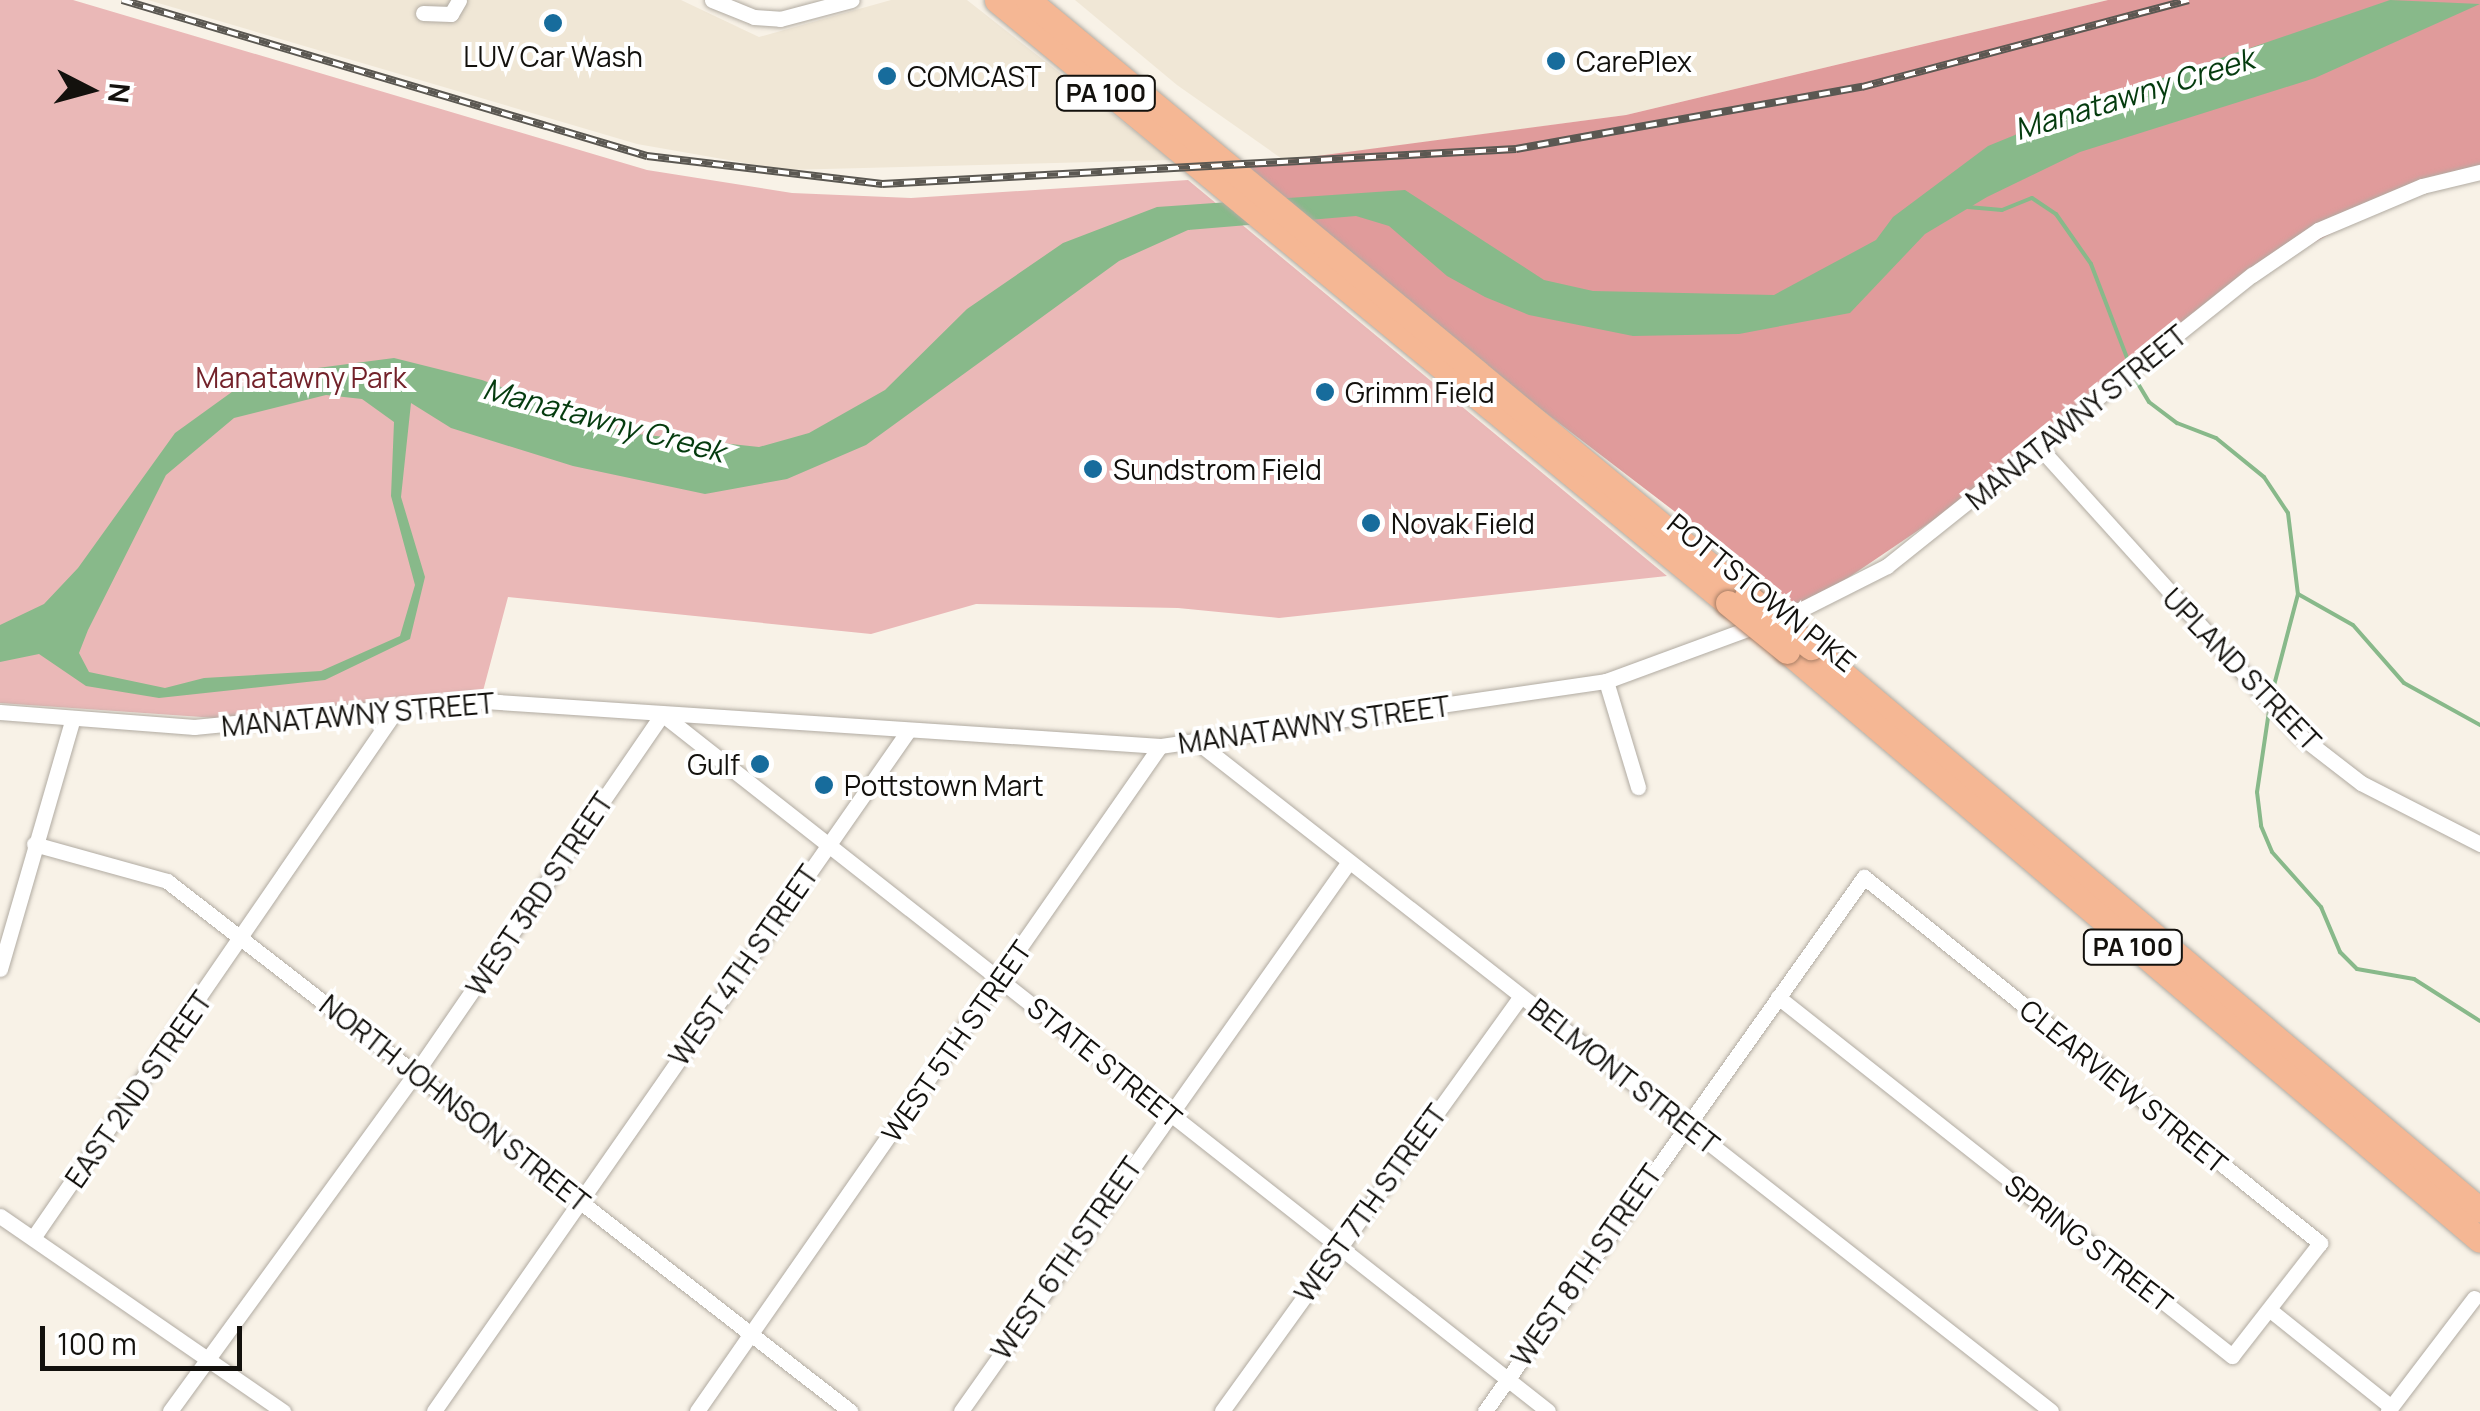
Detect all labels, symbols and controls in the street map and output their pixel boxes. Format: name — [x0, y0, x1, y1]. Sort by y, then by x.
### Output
marker: LUV Car Wash — [542, 12, 564, 34]
place label: LUV Car Wash — [463, 39, 643, 73]
north arrow — [40, 40, 140, 140]
water label: Manatawny Creek — [2010, 40, 2258, 148]
place label: CarePlex — [1576, 44, 1692, 78]
marker: CarePlex — [1545, 50, 1567, 72]
place label: COMCAST — [907, 59, 1041, 93]
marker: COMCAST — [876, 65, 898, 87]
road number: PA 100 — [1054, 73, 1158, 113]
text: N — [100, 81, 140, 105]
street label: MANATAWNY STREET — [1958, 317, 2194, 517]
park label: Manatawny Park — [195, 360, 407, 394]
water label: Manatawny Creek — [479, 370, 729, 470]
place label: Grimm Field — [1345, 375, 1495, 409]
marker: Grimm Field — [1314, 381, 1336, 403]
place label: Sundstrom Field — [1113, 452, 1322, 486]
marker: Sundstrom Field — [1082, 458, 1104, 480]
place label: Novak Field — [1391, 506, 1535, 540]
street label: POTTSTOWN PIKE — [1661, 506, 1863, 678]
marker: Novak Field — [1360, 512, 1382, 534]
street label: UPLAND STREET — [2156, 581, 2328, 757]
street label: MANATAWNY STREET — [219, 685, 497, 743]
street label: MANATAWNY STREET — [1175, 688, 1453, 760]
place label: Gulf — [687, 747, 740, 781]
marker: Gulf — [749, 753, 771, 775]
place label: Pottstown Mart — [844, 768, 1044, 802]
marker: Pottstown Mart — [813, 774, 835, 796]
street label: WEST 3RD STREET — [458, 786, 620, 1002]
street label: WEST 4TH STREET — [661, 858, 825, 1072]
road number: PA 100 — [2080, 927, 2186, 967]
street label: WEST 5TH STREET — [874, 934, 1038, 1148]
street label: EAST 2ND STREET — [58, 984, 218, 1194]
street label: NORTH JOHNSON STREET — [314, 987, 596, 1219]
street label: STATE STREET — [1021, 990, 1189, 1134]
street label: BELMONT STREET — [1522, 991, 1726, 1161]
street label: CLEARVIEW STREET — [2014, 992, 2234, 1180]
street label: WEST 7TH STREET — [1287, 1097, 1453, 1309]
street label: WEST 6TH STREET — [983, 1150, 1149, 1366]
street label: WEST 8TH STREET — [1504, 1158, 1668, 1372]
street label: SPRING STREET — [1999, 1167, 2179, 1319]
scale bar — [45, 1306, 248, 1368]
text: 100 m — [57, 1323, 137, 1364]

